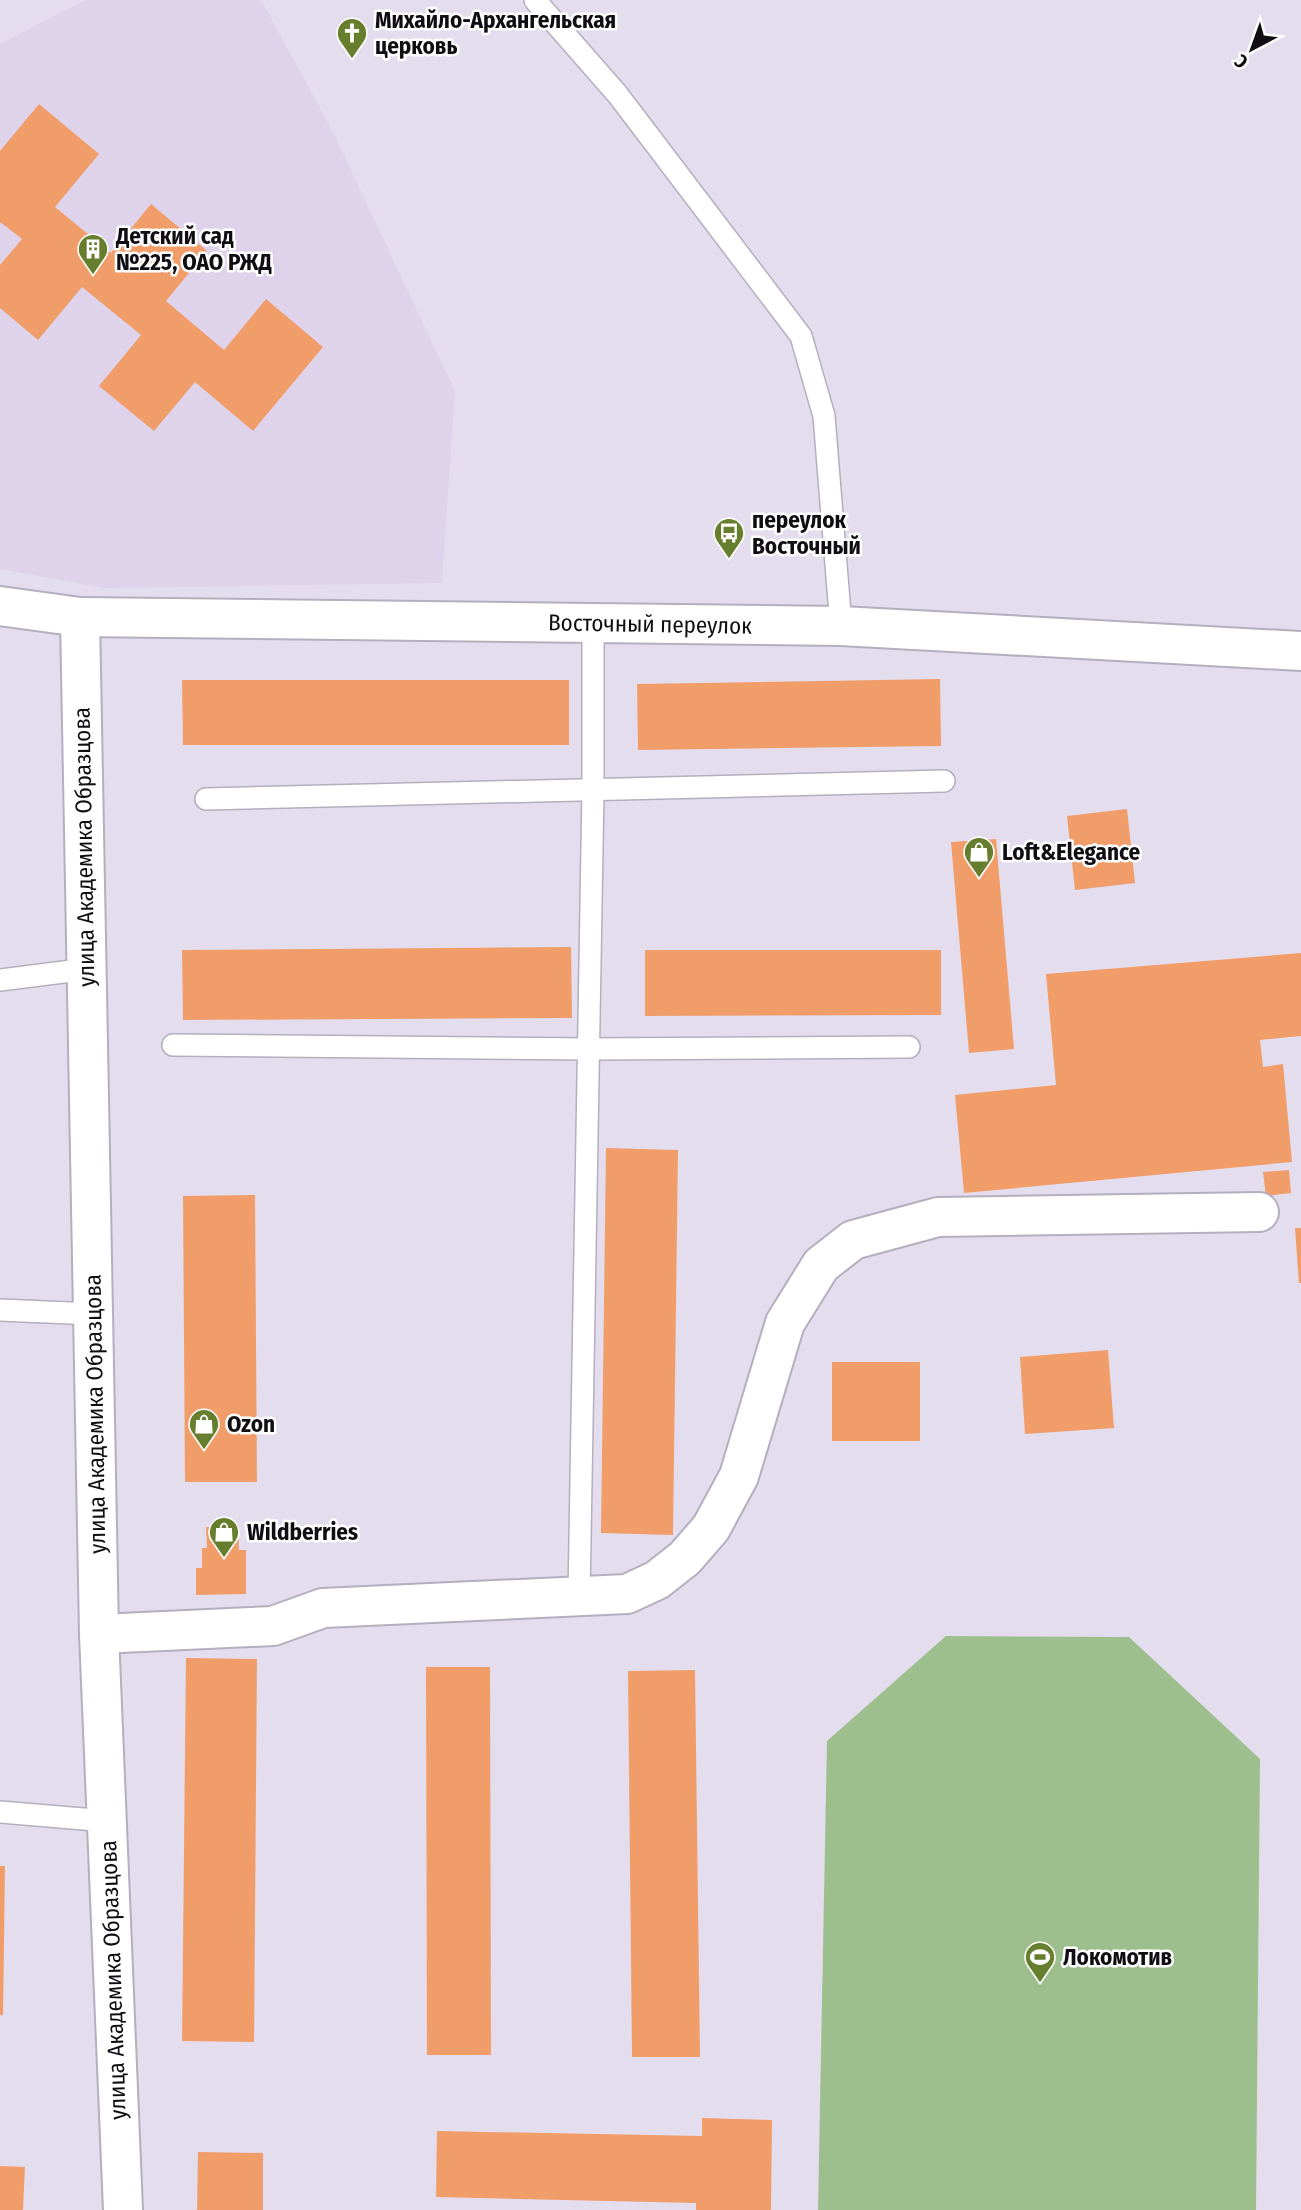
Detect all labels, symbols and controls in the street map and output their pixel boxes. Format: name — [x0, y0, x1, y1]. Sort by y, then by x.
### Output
place label: Михайло-Архангельская церковь — [375, 6, 616, 60]
north arrow — [1217, 14, 1287, 84]
church icon: Михайло-Архангельская церковь — [335, 16, 369, 60]
text: С — [1230, 49, 1252, 73]
place label: Детский сад №225, ОАО РЖД — [115, 222, 272, 276]
building icon: Детский сад №225, ОАО РЖД — [76, 232, 110, 276]
place label: переулок Восточный — [752, 506, 861, 560]
bus stop icon: переулок Восточный — [712, 516, 746, 560]
street label: Восточный переулок — [548, 608, 752, 640]
street label: улица Академика Образцова — [68, 707, 100, 987]
shop icon: Loft&Elegance — [962, 835, 996, 879]
place label: Loft&Elegance — [1002, 838, 1141, 866]
street label: улица Академика Образцова — [79, 1274, 111, 1554]
shop icon: Ozon — [187, 1407, 221, 1451]
place label: Ozon — [227, 1410, 275, 1438]
shop icon: Wildberries — [207, 1515, 241, 1559]
place label: Wildberries — [247, 1518, 358, 1546]
street label: улица Академика Образцова — [94, 1840, 132, 2120]
sports icon: Локомотив — [1023, 1940, 1057, 1984]
place label: Локомотив — [1063, 1943, 1172, 1971]

